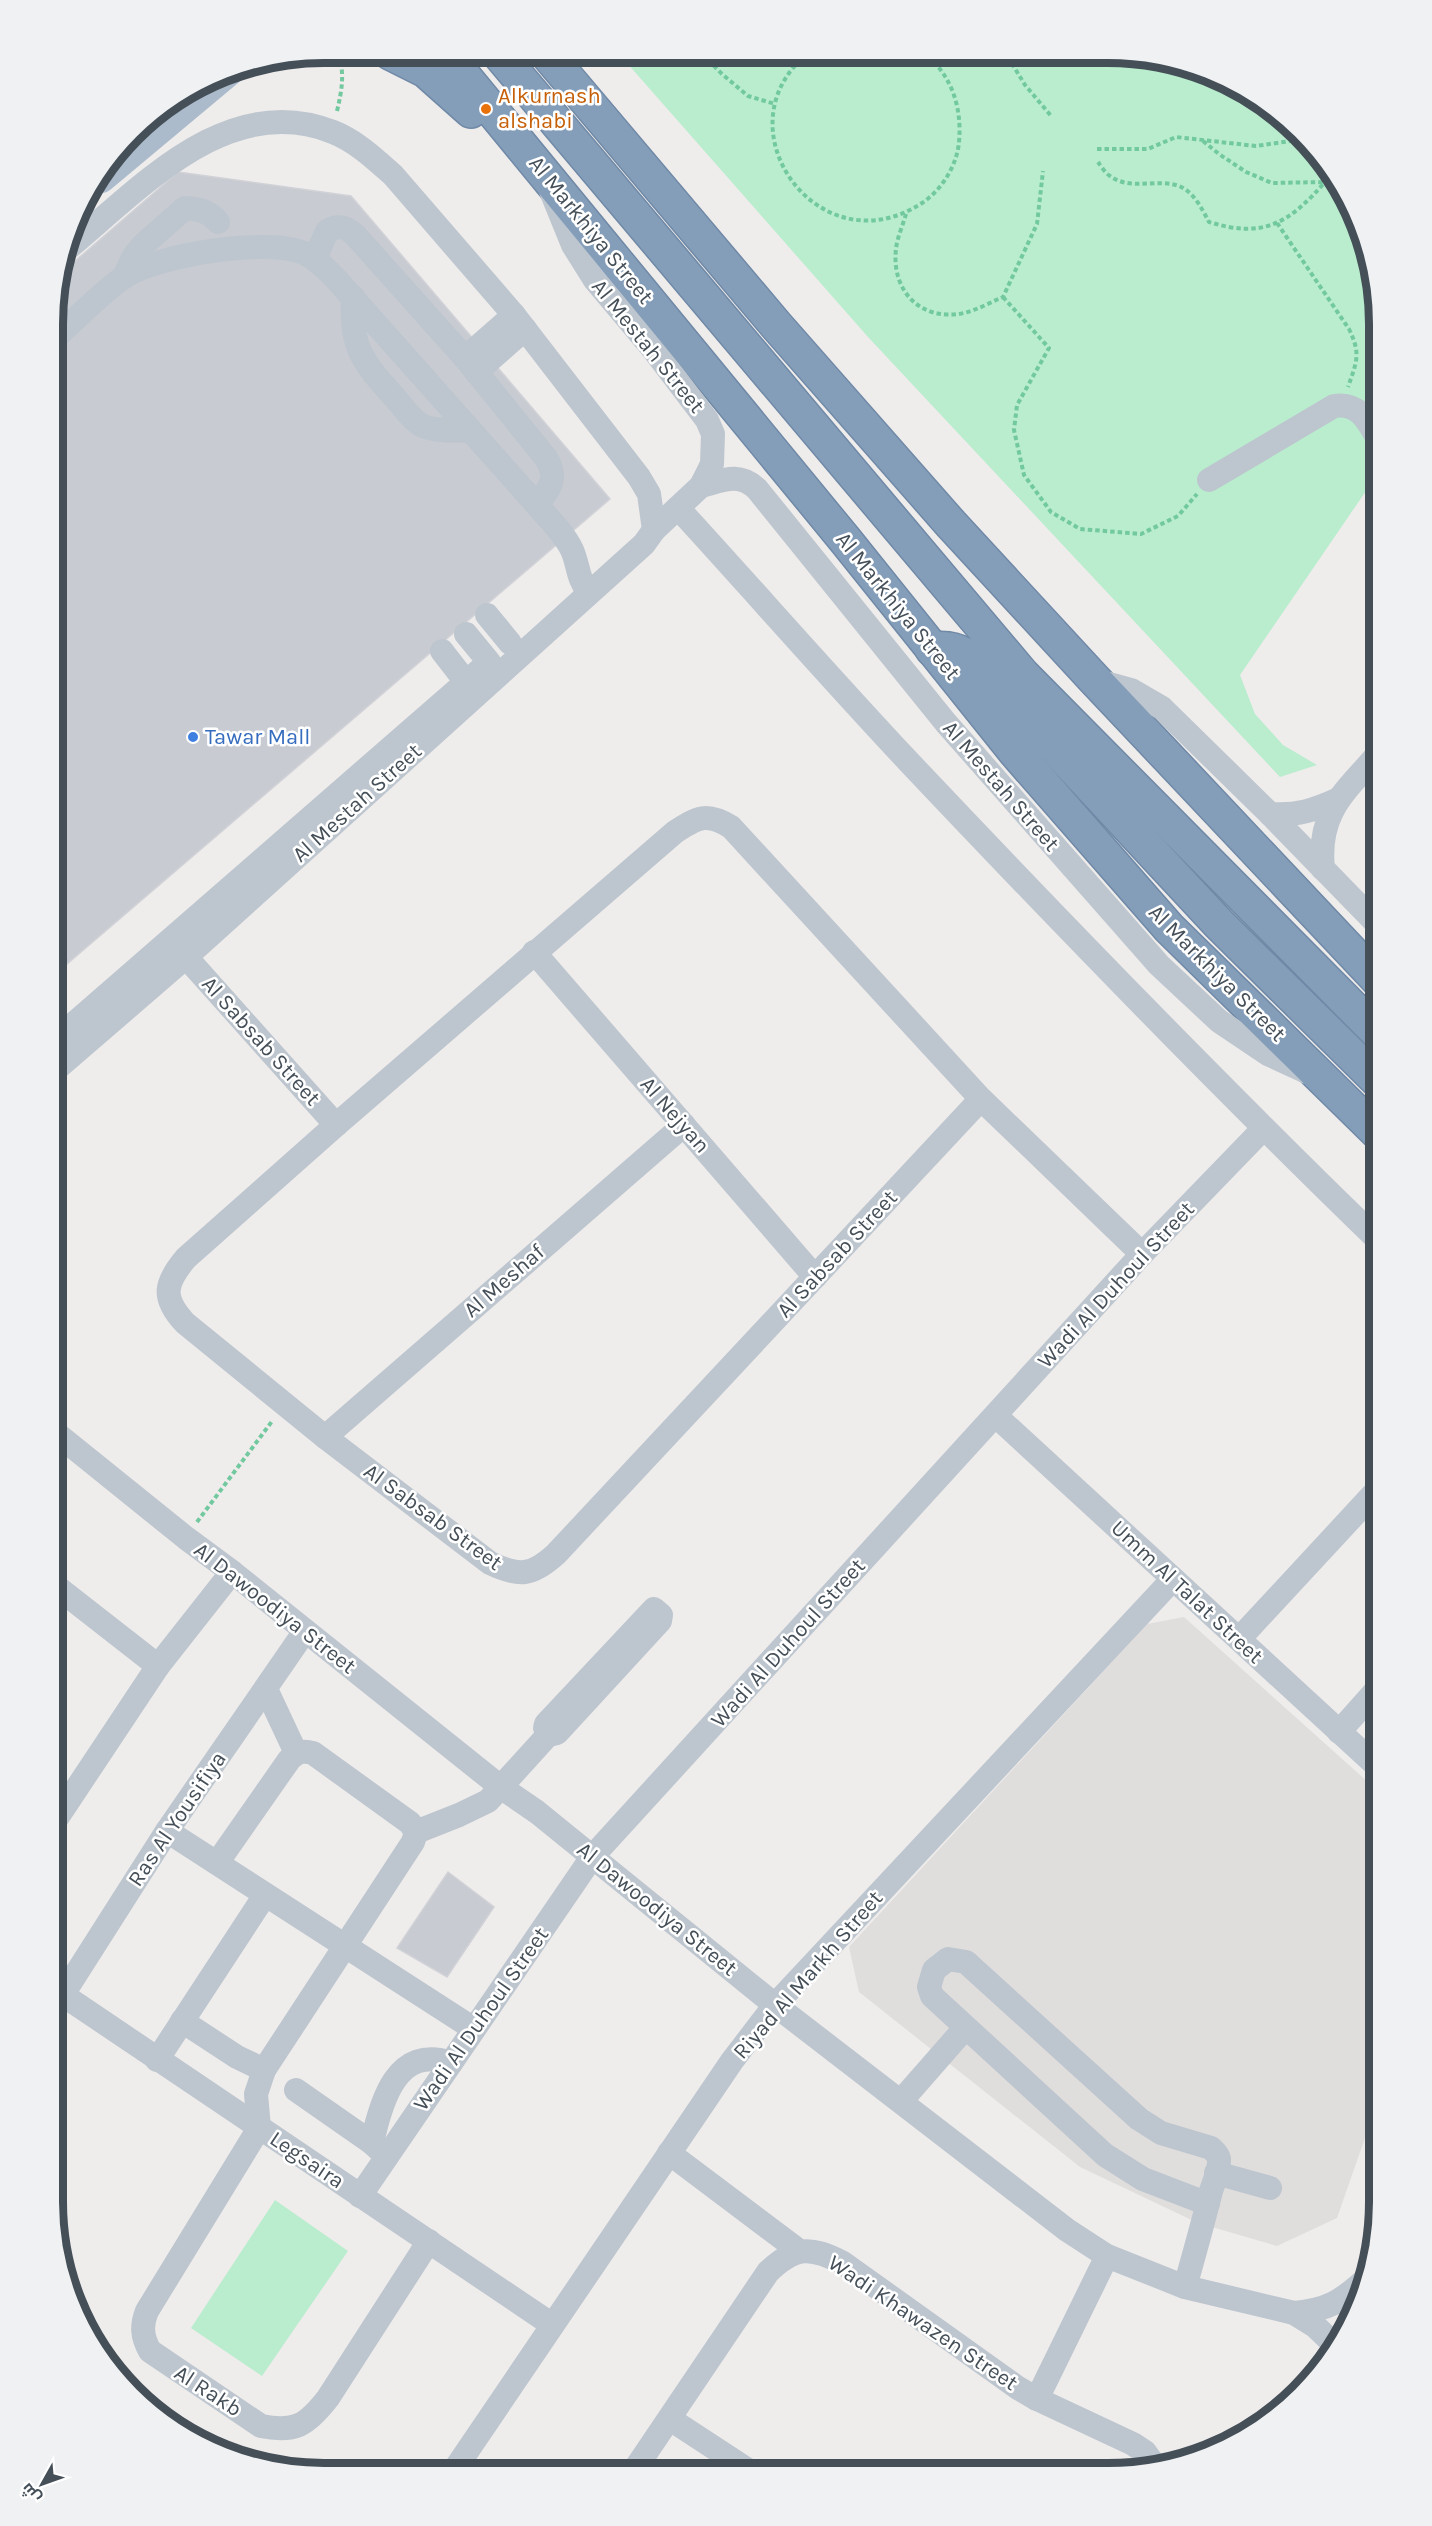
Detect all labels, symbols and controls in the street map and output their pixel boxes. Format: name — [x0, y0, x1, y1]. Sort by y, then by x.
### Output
place label: Alkurnash alshabi — [498, 83, 601, 134]
marker: Alkurnash alshabi — [479, 102, 493, 116]
street label: Al Markhiya Street — [523, 151, 659, 309]
street label: Al Mestah Street — [586, 274, 710, 418]
street label: Al Markhiya Street — [830, 527, 966, 685]
street label: Al Mestah Street — [937, 715, 1065, 857]
place label: Tawar Mall — [205, 724, 311, 750]
marker: Tawar Mall — [186, 730, 200, 744]
street label: Al Mestah Street — [287, 738, 427, 868]
street label: Al Markhiya Street — [1143, 899, 1291, 1047]
street label: Al Sabsab Street — [196, 971, 326, 1111]
street label: Al Nejyan — [635, 1071, 715, 1159]
street label: Al Sabsab Street — [771, 1185, 903, 1323]
street label: Wadi Al Duhoul Street — [1032, 1196, 1200, 1374]
street label: Al Meshaf — [458, 1239, 550, 1323]
street label: Al Sabsab Street — [359, 1458, 507, 1576]
street label: Umm Al Talat Street — [1106, 1515, 1268, 1669]
street label: Al Dawoodiya Street — [189, 1537, 361, 1679]
street label: Wadi Al Duhoul Street — [705, 1553, 871, 1733]
street label: Ras Al Yousifiya — [122, 1747, 232, 1891]
street label: Al Dawoodiya Street — [572, 1837, 742, 1981]
street label: Riyad Al Markh Street — [728, 1885, 888, 2065]
street label: Wadi Al Duhoul Street — [408, 1922, 554, 2116]
street label: Legsaira — [265, 2126, 349, 2194]
street label: Wadi Khawazen Street — [823, 2250, 1023, 2396]
street label: Al Rakb — [169, 2360, 247, 2422]
north arrow — [12, 2454, 72, 2514]
text: ش — [17, 2479, 45, 2507]

